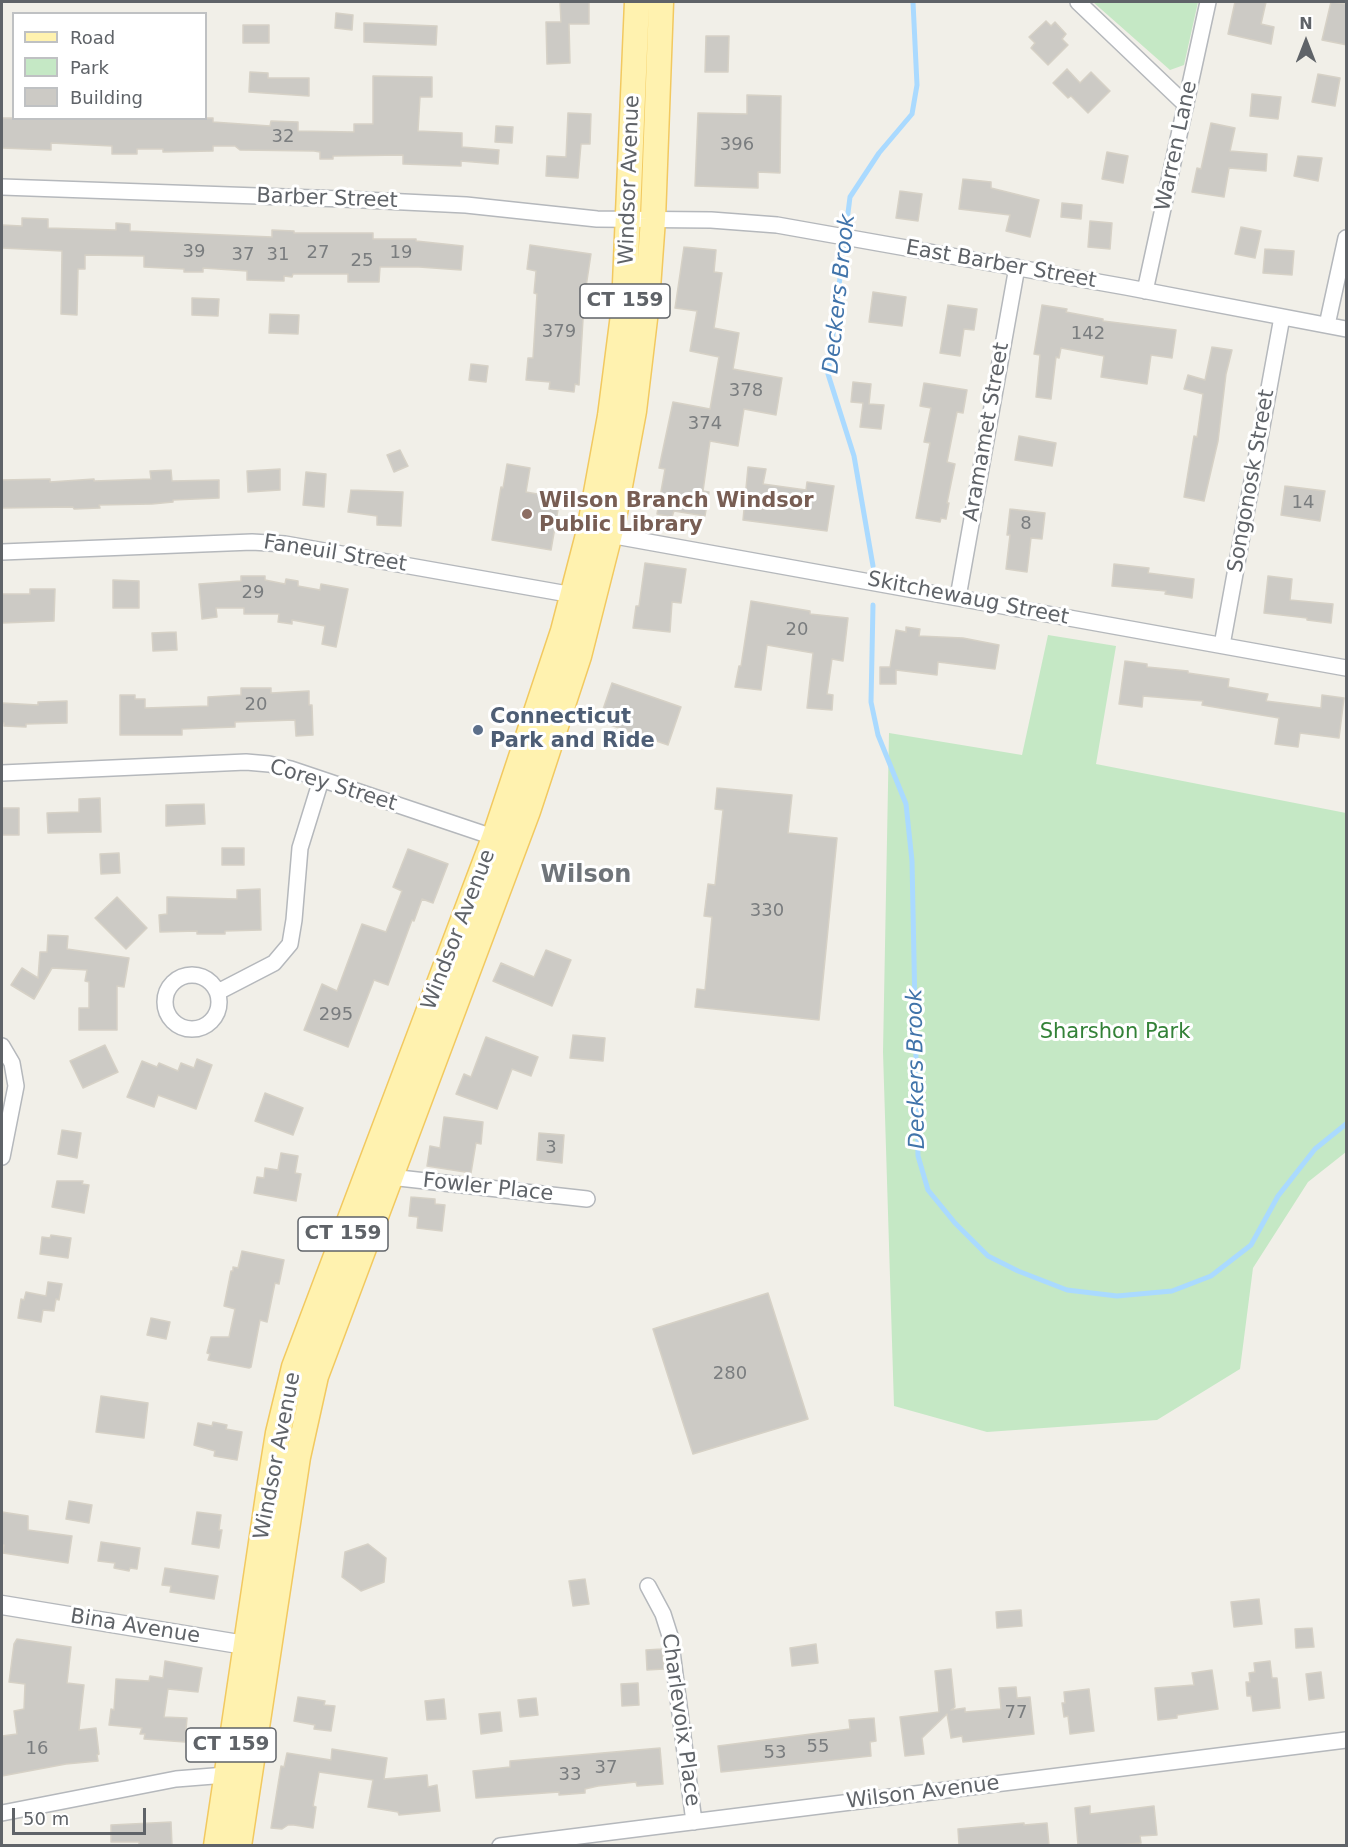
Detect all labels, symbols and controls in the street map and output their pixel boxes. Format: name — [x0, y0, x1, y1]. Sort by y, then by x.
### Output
legend — [12, 12, 207, 120]
north arrow — [1276, 12, 1336, 72]
text: N — [1299, 14, 1313, 33]
text: Road — [70, 27, 115, 48]
text: Park — [70, 57, 109, 78]
street label: Warren Lane — [1151, 79, 1203, 213]
text: Building — [70, 87, 143, 108]
street label: Windsor Avenue — [614, 95, 646, 265]
house number: 32 — [272, 126, 294, 148]
house number: 396 — [720, 134, 754, 156]
street label: Barber Street — [256, 184, 398, 214]
water label: Deckers Brook — [819, 213, 861, 375]
street label: East Barber Street — [904, 236, 1098, 294]
house number: 39 — [183, 241, 205, 263]
house number: 27 — [307, 242, 329, 264]
house number: 19 — [390, 242, 412, 264]
house number: 37 — [232, 244, 254, 266]
house number: 31 — [267, 244, 289, 266]
house number: 25 — [351, 250, 373, 272]
road number: CT 159 — [580, 284, 670, 318]
house number: 379 — [542, 321, 576, 343]
house number: 142 — [1071, 323, 1105, 345]
street label: Aramamet Street — [959, 341, 1015, 523]
house number: 378 — [729, 380, 763, 402]
street label: Songonosk Street — [1223, 388, 1281, 574]
house number: 374 — [688, 413, 722, 435]
place label: Wilson Branch Windsor Public Library — [539, 489, 814, 539]
house number: 14 — [1292, 492, 1314, 514]
marker: Wilson Branch Windsor Public Library — [520, 507, 534, 521]
house number: 8 — [1020, 513, 1032, 535]
street label: Faneuil Street — [262, 530, 408, 578]
street label: Skitchewaug Street — [865, 567, 1071, 631]
house number: 29 — [242, 582, 264, 604]
house number: 20 — [786, 619, 808, 641]
house number: 20 — [245, 694, 267, 716]
place label: Connecticut Park and Ride — [490, 705, 655, 755]
marker: Connecticut Park and Ride — [471, 723, 485, 737]
street label: Corey Street — [266, 755, 400, 817]
street label: Windsor Avenue — [417, 846, 501, 1014]
district label: Wilson — [541, 862, 631, 890]
house number: 330 — [750, 900, 784, 922]
water label: Deckers Brook — [902, 989, 932, 1149]
house number: 295 — [319, 1004, 353, 1026]
park label: Sharshon Park — [1040, 1020, 1190, 1046]
house number: 3 — [545, 1137, 557, 1159]
street label: Fowler Place — [421, 1169, 555, 1207]
road number: CT 159 — [298, 1217, 388, 1251]
house number: 280 — [713, 1363, 747, 1385]
street label: Windsor Avenue — [249, 1370, 307, 1542]
street label: Bina Avenue — [68, 1604, 202, 1650]
street label: Charlevoix Place — [655, 1632, 705, 1808]
house number: 77 — [1005, 1702, 1027, 1724]
road number: CT 159 — [186, 1728, 276, 1762]
house number: 55 — [807, 1736, 829, 1758]
house number: 16 — [26, 1738, 48, 1760]
house number: 53 — [764, 1742, 786, 1764]
house number: 37 — [595, 1757, 617, 1779]
house number: 33 — [559, 1764, 581, 1786]
street label: Wilson Avenue — [845, 1771, 1001, 1815]
scale bar — [15, 1796, 148, 1834]
text: 50 m — [23, 1808, 69, 1829]

